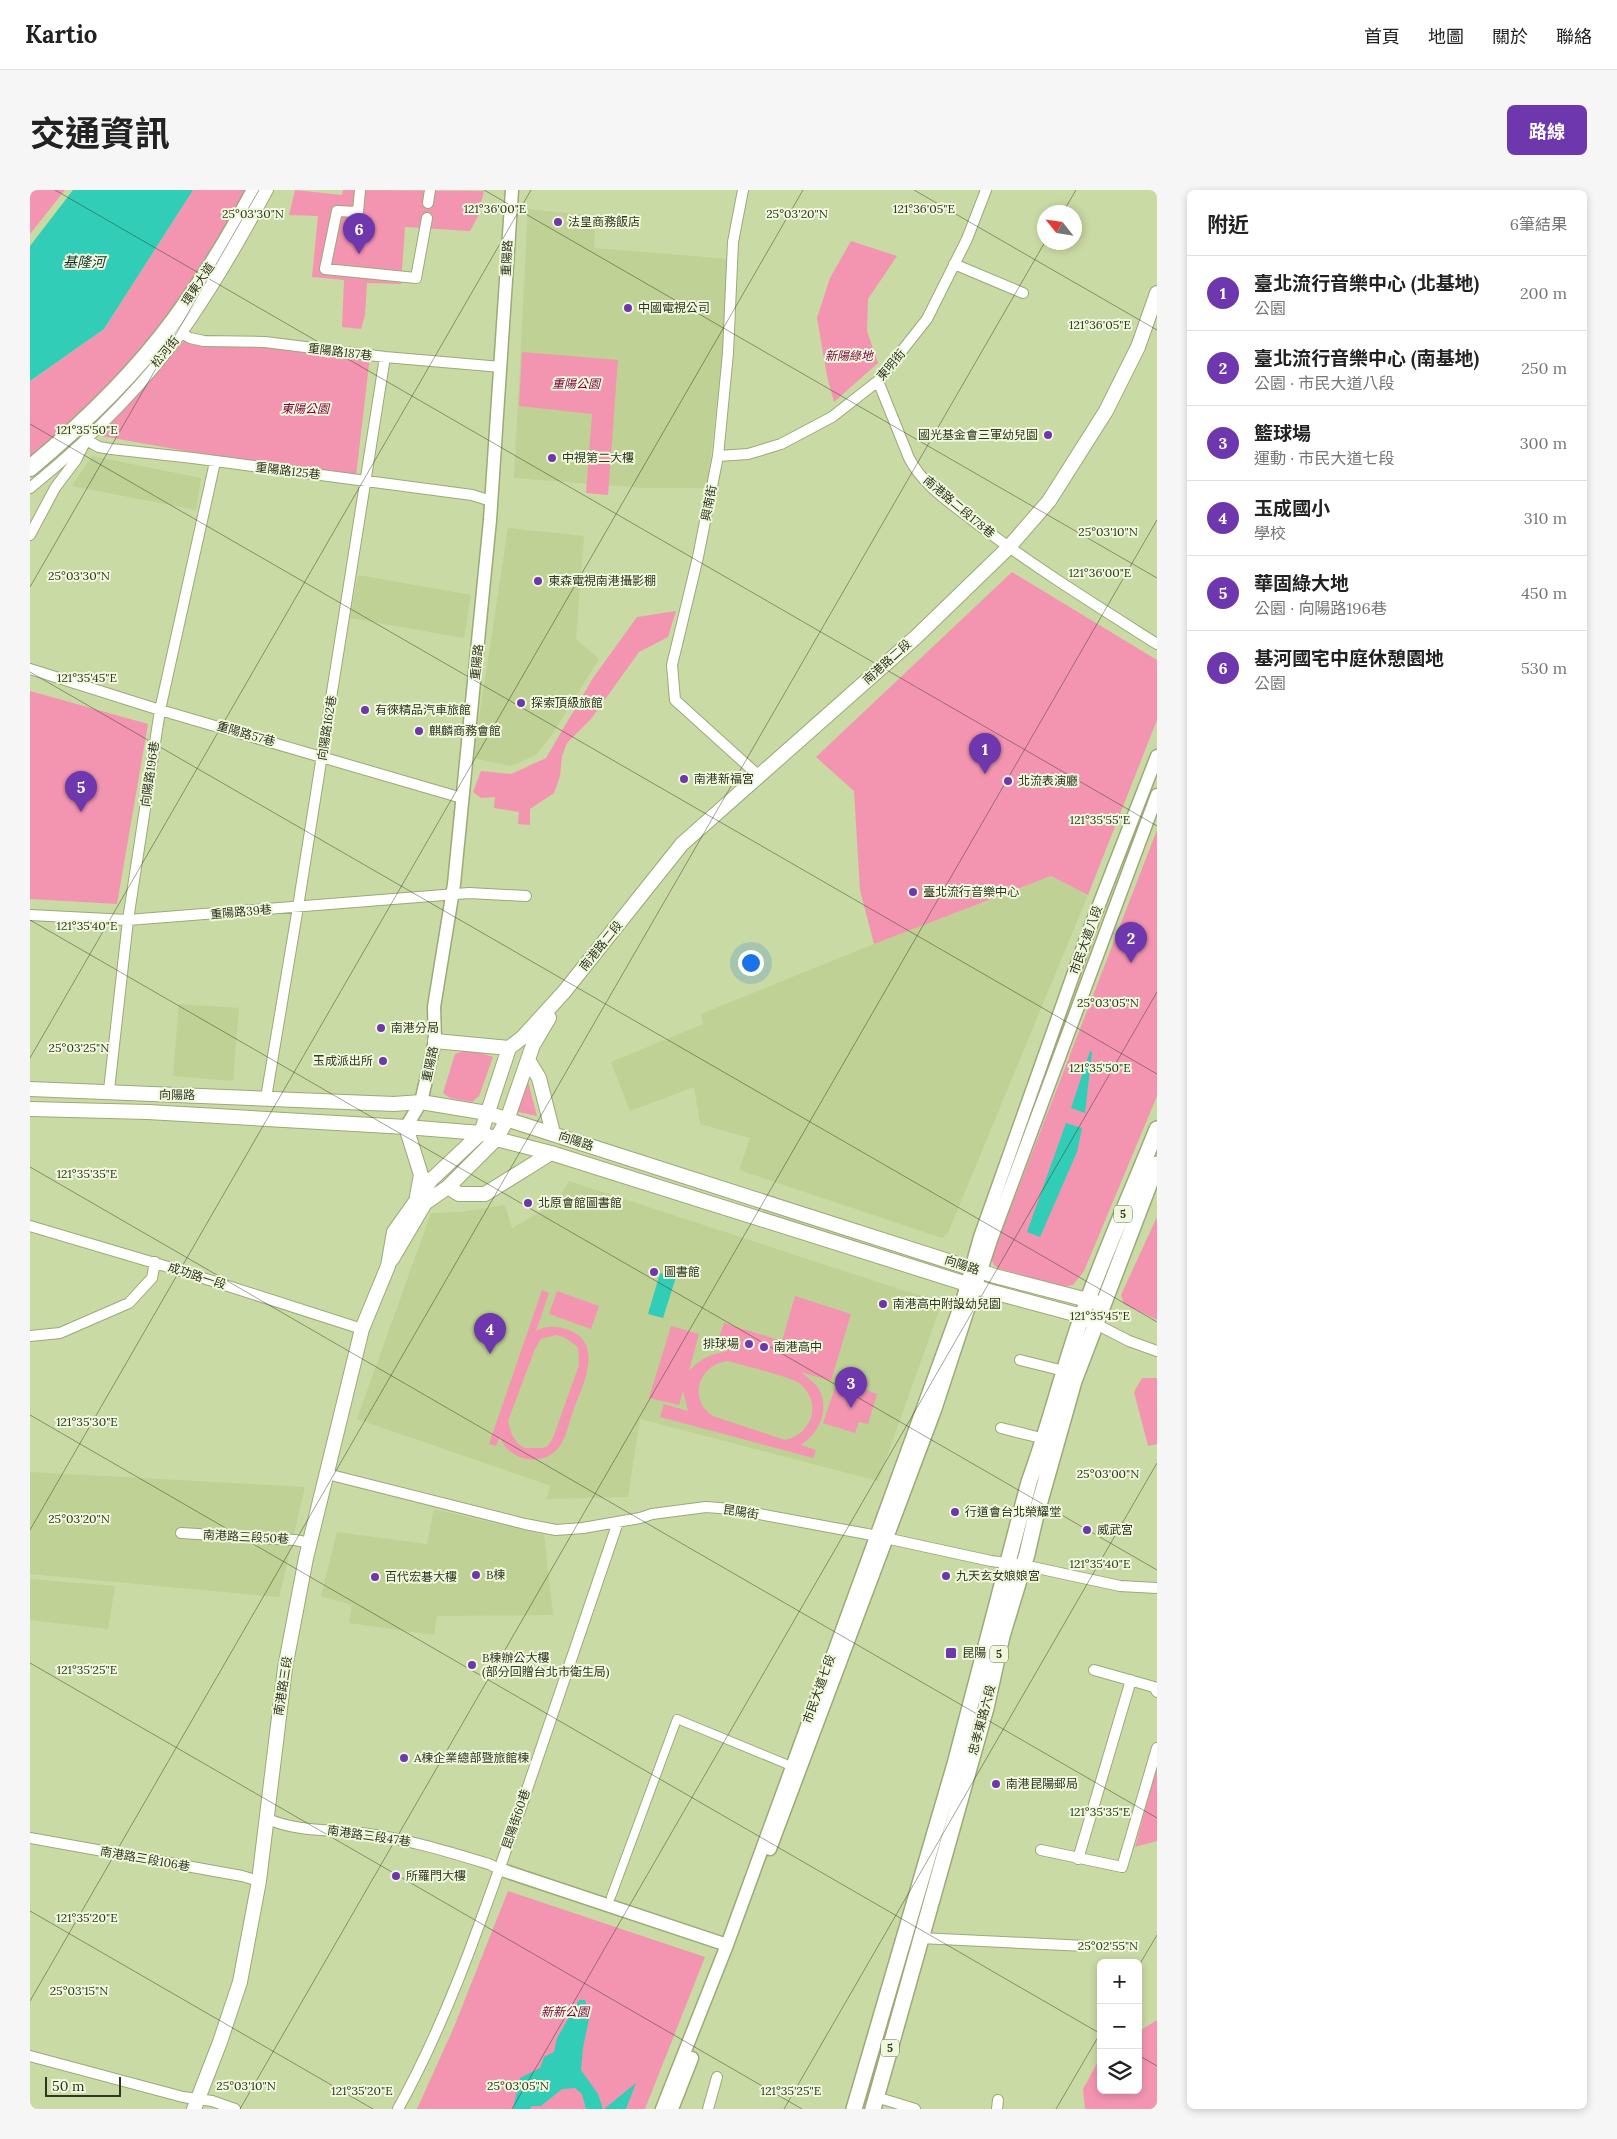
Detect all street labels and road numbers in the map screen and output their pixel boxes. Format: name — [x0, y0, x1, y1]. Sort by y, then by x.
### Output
street label: 重陽路 — [498, 240, 515, 276]
street label: 環東大道 — [178, 260, 217, 308]
street label: 松河街 — [147, 333, 182, 370]
street label: 重陽路187巷 — [307, 340, 373, 363]
street label: 東明街 — [873, 346, 908, 383]
street label: 重陽路125巷 — [255, 459, 321, 482]
street label: 南港路二段178巷 — [921, 472, 998, 541]
street label: 興南街 — [698, 484, 719, 522]
street label: 南港路二段 — [859, 636, 914, 687]
street label: 重陽路 — [467, 643, 486, 681]
street label: 向陽路162巷 — [314, 694, 339, 762]
street label: 重陽路57巷 — [215, 718, 277, 749]
street label: 向陽路196巷 — [137, 740, 162, 808]
street label: 重陽路39巷 — [210, 901, 272, 922]
street label: 市民大道八段 — [1066, 903, 1105, 976]
street label: 南港路二段 — [576, 918, 625, 974]
street label: 重陽路 — [418, 1045, 441, 1083]
street label: 向陽路 — [159, 1087, 195, 1102]
street label: 向陽路 — [557, 1128, 596, 1153]
road number: 5 — [1114, 1206, 1132, 1222]
street label: 向陽路 — [943, 1252, 982, 1277]
street label: 成功路一段 — [166, 1259, 228, 1292]
street label: 昆陽街 — [722, 1501, 760, 1522]
street label: 南港路三段50巷 — [203, 1527, 289, 1546]
road number: 5 — [990, 1646, 1008, 1662]
street label: 市民大道七段 — [799, 1652, 838, 1725]
street label: 南港路三段 — [270, 1655, 295, 1717]
street label: 忠孝東路六段 — [965, 1683, 998, 1757]
street label: 昆陽街60巷 — [498, 1787, 533, 1851]
street label: 南港路三段47巷 — [326, 1822, 412, 1849]
street label: 南港路三段106巷 — [99, 1843, 191, 1874]
road number: 5 — [881, 2040, 899, 2056]

